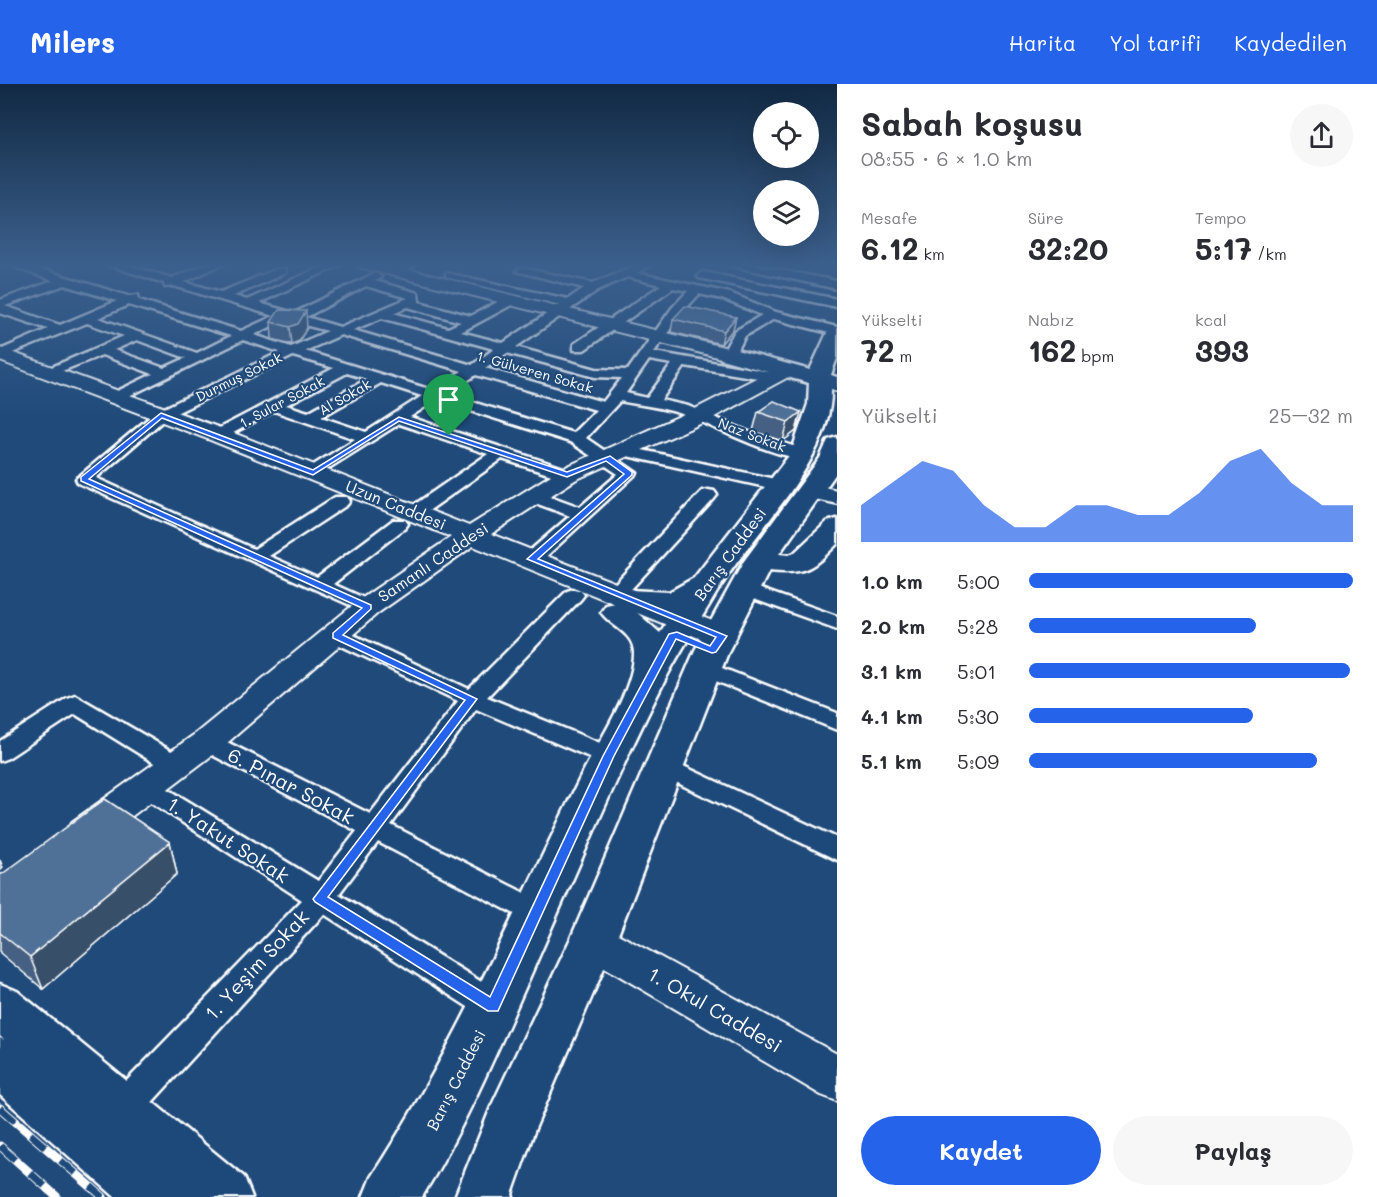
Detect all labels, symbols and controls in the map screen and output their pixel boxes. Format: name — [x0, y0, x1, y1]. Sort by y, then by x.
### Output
text: Milers — [30, 24, 115, 60]
text: Harita — [1009, 29, 1076, 56]
text: Yol tarifi — [1109, 29, 1201, 56]
text: Kaydedilen — [1234, 29, 1347, 56]
text: Sabah koşusu — [861, 101, 1083, 144]
map controls — [753, 102, 819, 246]
button: locate — [753, 102, 819, 168]
button: share — [1290, 104, 1353, 167]
text: 08:55 · 6 × 1.0 km — [861, 145, 1032, 171]
button: layers — [753, 180, 819, 246]
text: Mesafe — [861, 207, 918, 228]
text: Süre — [1028, 207, 1064, 228]
text: Tempo — [1195, 207, 1246, 228]
text: 6.12 — [861, 228, 918, 268]
text: 32:20 — [1028, 228, 1108, 268]
text: 5:17 — [1195, 228, 1252, 268]
text: km — [918, 243, 945, 264]
text: /km — [1252, 243, 1287, 264]
text: Yükselti — [861, 309, 922, 330]
text: Nabız — [1028, 309, 1074, 330]
text: kcal — [1195, 309, 1227, 330]
text: 72 — [861, 330, 894, 370]
text: 162 — [1028, 330, 1076, 370]
text: 393 — [1195, 330, 1249, 370]
text: m — [894, 345, 912, 366]
text: bpm — [1076, 345, 1114, 366]
street label: 1. Gülveren Sokak — [475, 346, 596, 397]
street label: Durmuş Sokak — [192, 347, 285, 406]
street label: 1. Sular Sokak — [236, 371, 328, 432]
street label: Al Sokak — [315, 374, 374, 419]
pin — [423, 374, 474, 436]
icon: arrive — [432, 383, 465, 416]
text: Yükselti — [861, 402, 938, 428]
text: 25–32 m — [1269, 402, 1353, 428]
street label: Naz Sokak — [716, 413, 789, 456]
street label: Uzun Caddesi — [343, 475, 450, 534]
street label: Barış Caddesi — [689, 503, 770, 604]
street label: Samanlı Caddesi — [373, 517, 492, 606]
text: 1.0 km — [861, 568, 923, 594]
text: 5:00 — [957, 568, 1000, 594]
text: 2.0 km — [861, 613, 925, 639]
text: 5:28 — [957, 613, 998, 639]
text: 3.1 km — [861, 658, 922, 684]
text: 5:01 — [957, 658, 996, 684]
text: 4.1 km — [861, 703, 923, 729]
text: 5:30 — [957, 703, 999, 729]
street label: 6. Pınar Sokak — [224, 741, 359, 829]
text: 5.1 km — [861, 748, 922, 774]
text: 5:09 — [957, 748, 999, 774]
street label: 1. Yakut Sokak — [163, 790, 295, 888]
street label: 1. Yeşim Sokak — [198, 904, 314, 1025]
street label: 1. Okul Caddesi — [644, 960, 787, 1058]
street label: Barış Caddesi — [421, 1026, 490, 1134]
button: Kaydet — [861, 1116, 1101, 1185]
button: Paylaş — [1113, 1116, 1353, 1185]

